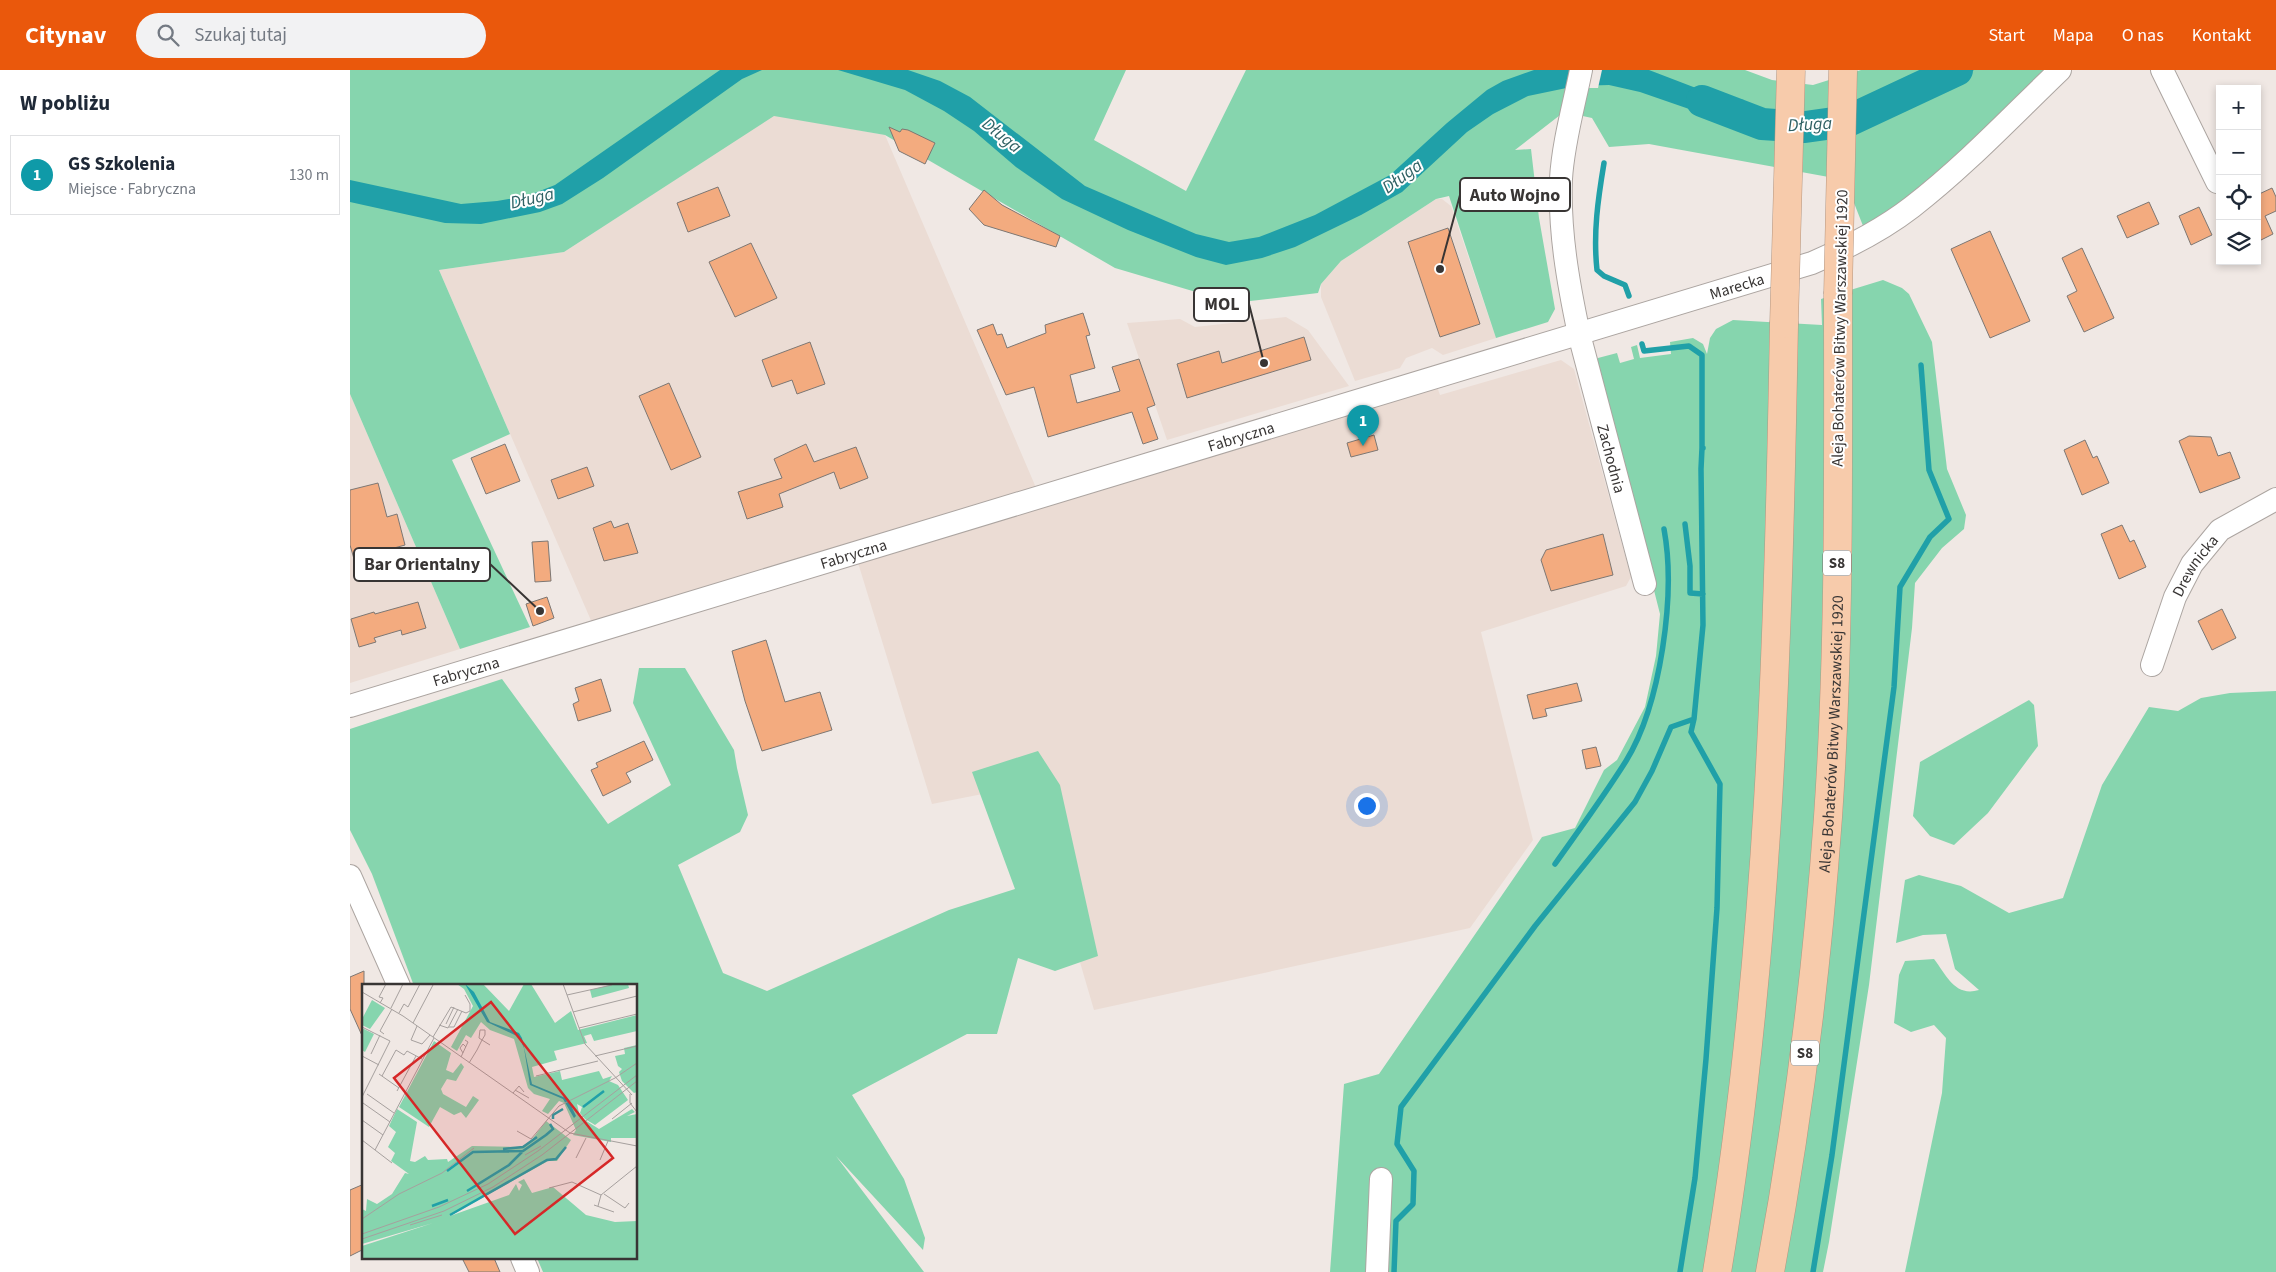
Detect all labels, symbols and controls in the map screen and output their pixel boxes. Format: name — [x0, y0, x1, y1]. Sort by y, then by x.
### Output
search box — [136, 13, 486, 58]
text: Citynav — [25, 18, 106, 53]
icon: search — [154, 21, 182, 49]
text: Szukaj tutaj — [194, 22, 287, 49]
text: Start — [1988, 23, 2025, 48]
text: Mapa — [2053, 23, 2094, 48]
text: O nas — [2122, 23, 2164, 48]
text: Kontakt — [2192, 23, 2251, 48]
map controls — [2216, 85, 2261, 265]
button: + — [2216, 85, 2261, 130]
text: W pobliżu — [20, 88, 110, 118]
water label: Długa — [1787, 111, 1833, 138]
water label: Długa — [977, 112, 1027, 159]
button: − — [2216, 130, 2261, 175]
text: GS Szkolenia — [68, 151, 175, 178]
water label: Długa — [1377, 153, 1428, 200]
text: 1 — [33, 164, 41, 186]
text: 130 m — [289, 164, 329, 186]
button: locate — [2216, 175, 2261, 220]
text: Miejsce · Fabryczna — [68, 178, 196, 200]
callout: Auto Wojno — [1460, 178, 1570, 211]
water label: Długa — [508, 181, 557, 216]
text: Auto Wojno — [1469, 183, 1560, 208]
street label: Aleja Bohaterów Bitwy Warszawskiej 1920 — [1827, 189, 1853, 467]
button: layers — [2216, 220, 2261, 265]
street label: Marecka — [1707, 268, 1767, 305]
callout: MOL — [1194, 288, 1249, 321]
text: MOL — [1204, 292, 1240, 317]
pin: 1 — [1347, 405, 1379, 446]
street label: Fabryczna — [1205, 416, 1277, 457]
street label: Zachodnia — [1591, 422, 1631, 496]
street label: Drewnicka — [2167, 530, 2224, 601]
street label: Fabryczna — [818, 534, 890, 575]
callout: Bar Orientalny — [354, 548, 490, 581]
road number: S8 — [1823, 550, 1851, 576]
text: Bar Orientalny — [364, 552, 481, 577]
street label: Aleja Bohaterów Bitwy Warszawskiej 1920 — [1814, 595, 1849, 874]
street label: Fabryczna — [430, 651, 502, 692]
your location — [1354, 793, 1380, 819]
inset map — [362, 984, 638, 1260]
road number: S8 — [1791, 1040, 1819, 1066]

